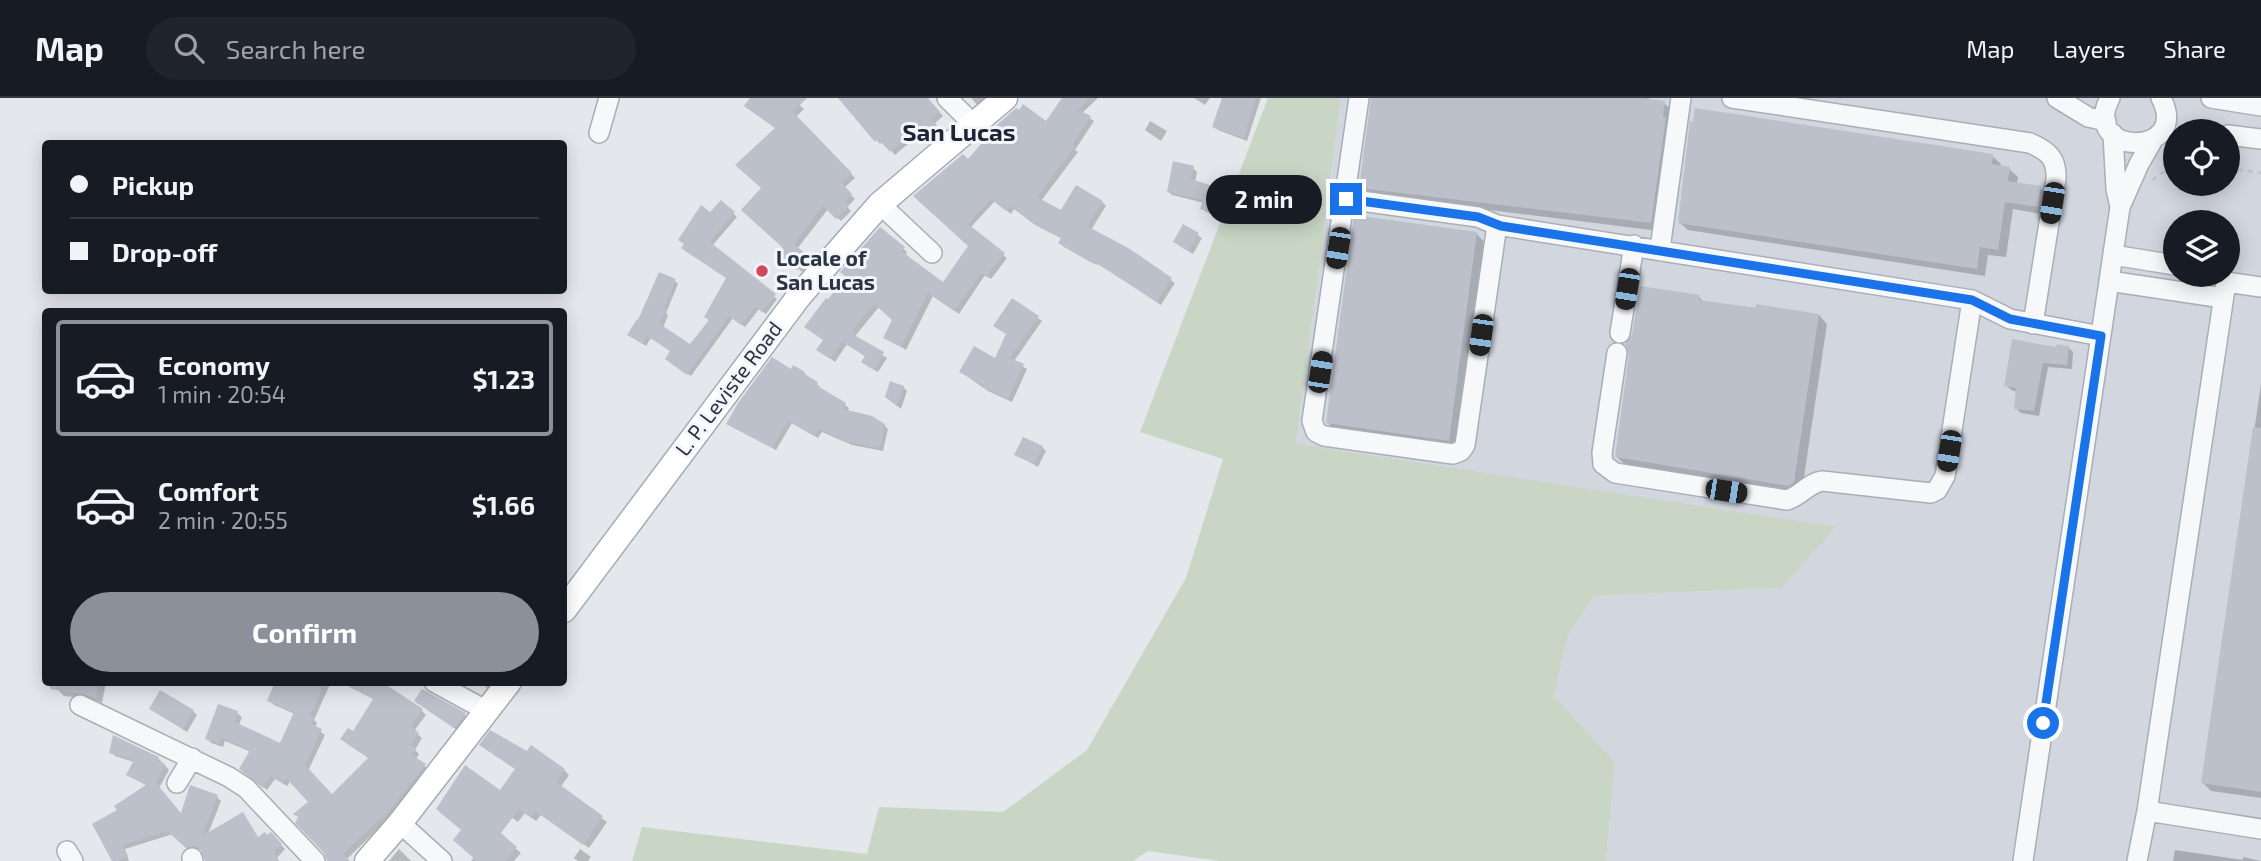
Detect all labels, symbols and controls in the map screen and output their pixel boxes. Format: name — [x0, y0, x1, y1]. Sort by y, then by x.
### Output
search box — [146, 17, 636, 80]
text: Map — [35, 28, 104, 68]
icon: search — [170, 29, 208, 67]
text: Search here — [226, 33, 365, 64]
text: Map — [1966, 34, 2014, 63]
text: Layers — [2052, 34, 2125, 63]
text: Share — [2163, 34, 2226, 63]
district label: San Lucas — [902, 117, 1016, 146]
map controls — [2163, 119, 2240, 287]
button: locate — [2163, 119, 2240, 196]
text: Pickup — [112, 169, 194, 200]
callout: 2 min — [1206, 174, 1322, 224]
car — [2039, 181, 2066, 225]
route end — [1330, 183, 1362, 215]
text: 2 min — [1235, 185, 1293, 213]
button: layers — [2163, 210, 2240, 287]
car — [1325, 226, 1352, 270]
text: Drop-off — [112, 236, 217, 267]
place label: Locale of San Lucas — [776, 245, 875, 294]
marker: Locale of San Lucas — [754, 263, 770, 279]
car — [1614, 267, 1641, 311]
car — [1468, 313, 1495, 357]
street label: L. P. Leviste Road — [669, 316, 786, 460]
icon: car — [74, 347, 137, 410]
text: Economy — [158, 349, 270, 380]
car — [1307, 350, 1334, 394]
text: $1.23 — [472, 363, 535, 394]
text: 1 min · 20:54 — [158, 380, 286, 408]
car — [1936, 429, 1963, 473]
icon: car — [74, 473, 137, 536]
text: Comfort — [158, 475, 259, 506]
car — [1704, 477, 1749, 505]
text: $1.66 — [472, 489, 535, 520]
text: 2 min · 20:55 — [158, 506, 288, 534]
button: Confirm — [70, 592, 539, 672]
route start — [2027, 707, 2059, 739]

